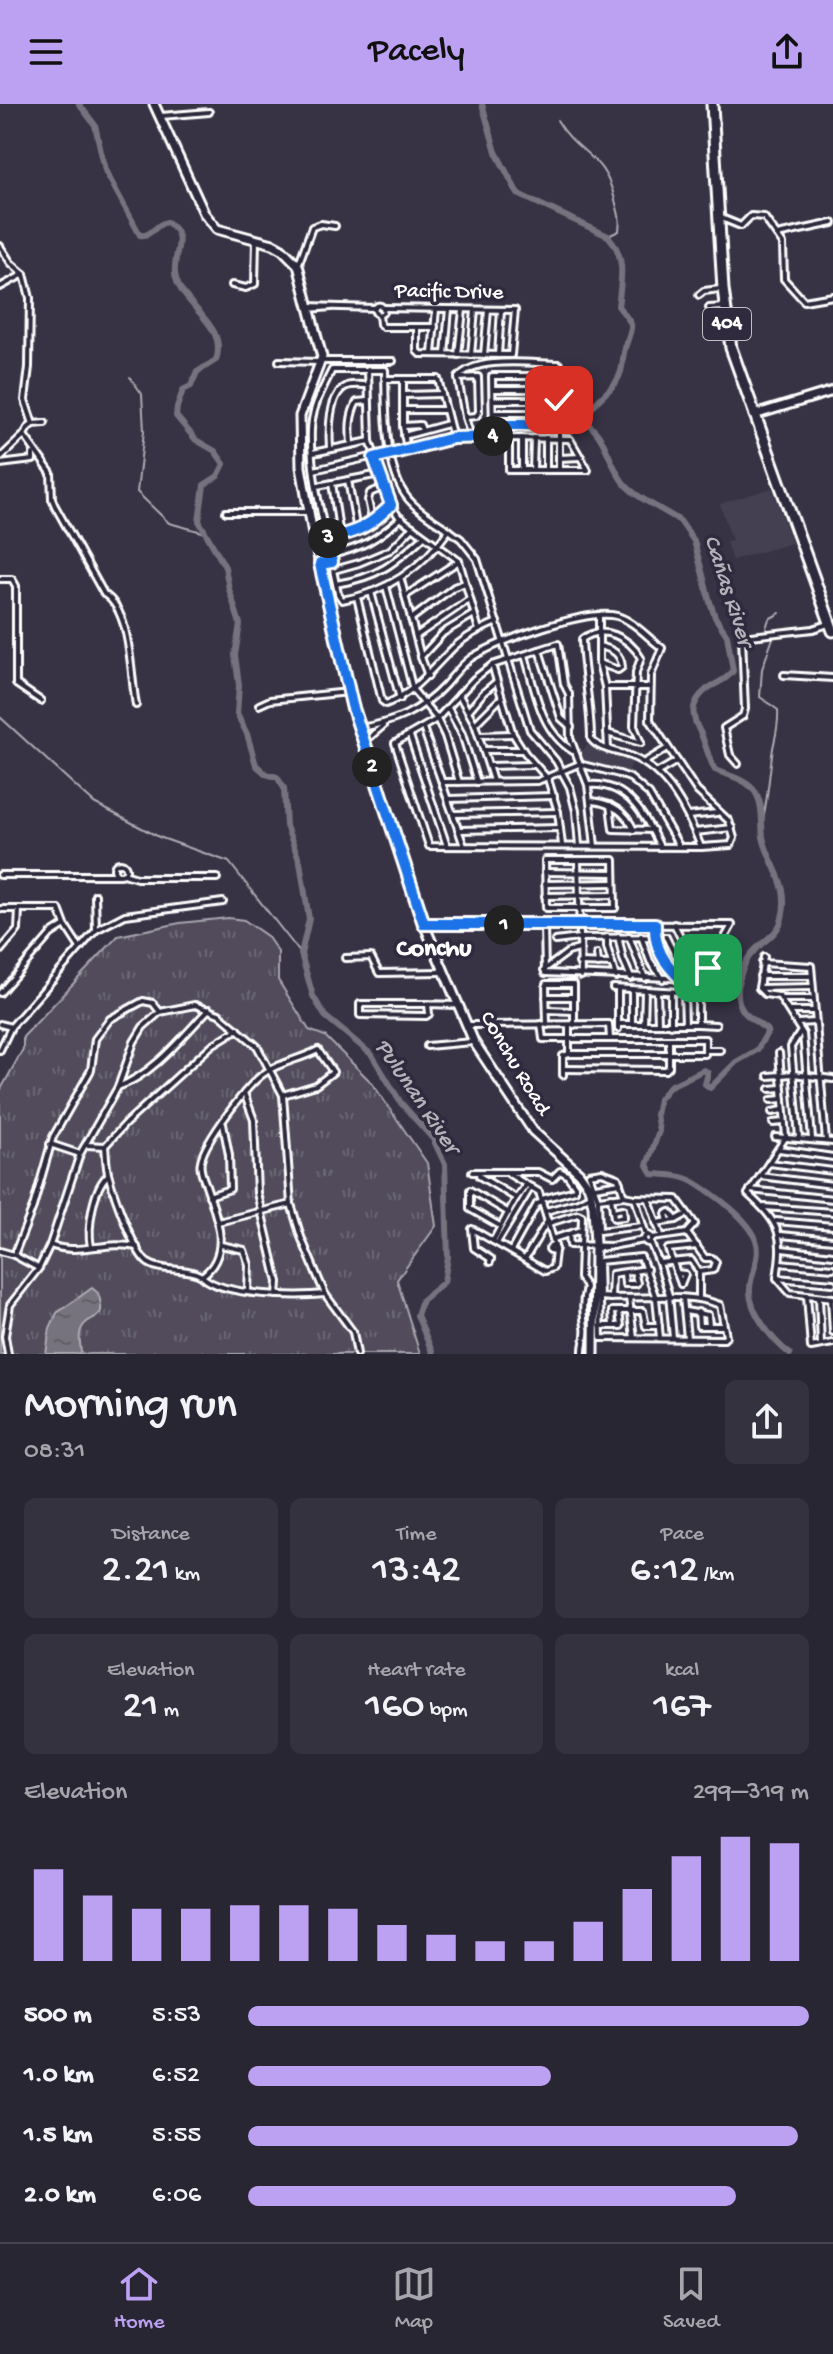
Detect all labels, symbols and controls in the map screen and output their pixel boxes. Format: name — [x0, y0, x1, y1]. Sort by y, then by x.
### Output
icon: menu — [24, 30, 68, 74]
icon: share — [765, 30, 809, 74]
text: Pacely — [368, 31, 465, 74]
street label: Pacific Drive — [393, 279, 504, 307]
road number: 404 — [703, 308, 751, 340]
pin — [525, 366, 593, 434]
icon: check — [537, 378, 581, 422]
pin: 4 — [473, 416, 513, 456]
text: 4 — [488, 423, 498, 449]
pin: 3 — [308, 518, 348, 558]
text: 3 — [322, 525, 334, 551]
water label: Cañas River — [695, 532, 760, 654]
pin: 2 — [352, 747, 392, 787]
text: 2 — [367, 754, 377, 780]
pin: 1 — [484, 905, 524, 945]
text: 1 — [500, 912, 508, 938]
pin — [674, 934, 742, 1002]
district label: Conchu — [397, 935, 472, 966]
icon: arrive — [686, 946, 730, 990]
street label: Conchu Road — [473, 1007, 556, 1123]
water label: Pulunan River — [367, 1034, 467, 1164]
button: share — [725, 1380, 809, 1464]
text: Morning run — [24, 1381, 237, 1433]
text: 08:31 — [24, 1437, 85, 1468]
text: Distance — [112, 1522, 190, 1548]
text: Time — [396, 1522, 437, 1548]
text: Pace — [661, 1522, 704, 1548]
text: 2.21 — [102, 1548, 169, 1595]
text: 13:42 — [372, 1548, 461, 1595]
text: 6:12 — [630, 1548, 699, 1595]
text: km — [169, 1562, 200, 1588]
text: /km — [699, 1562, 734, 1588]
text: Elevation — [107, 1658, 195, 1684]
text: Heart rate — [367, 1658, 466, 1684]
text: kcal — [665, 1658, 699, 1684]
text: 21 — [123, 1684, 158, 1731]
text: 160 — [365, 1684, 424, 1731]
text: 167 — [654, 1684, 711, 1731]
text: m — [158, 1698, 179, 1724]
text: bpm — [424, 1698, 468, 1724]
text: Elevation — [24, 1778, 127, 1809]
text: 299–319 m — [693, 1778, 809, 1809]
text: 500 m — [24, 2001, 92, 2032]
text: 5:53 — [152, 2001, 201, 2032]
text: 1.0 km — [24, 2061, 94, 2092]
text: 6:52 — [152, 2061, 200, 2092]
text: 1.5 km — [24, 2121, 93, 2152]
text: 5:55 — [152, 2121, 201, 2152]
text: 2.0 km — [24, 2181, 96, 2212]
text: 6:06 — [152, 2181, 201, 2212]
tab: Home — [114, 2262, 165, 2336]
tab: Map — [392, 2262, 436, 2336]
tab: Saved — [663, 2262, 719, 2336]

